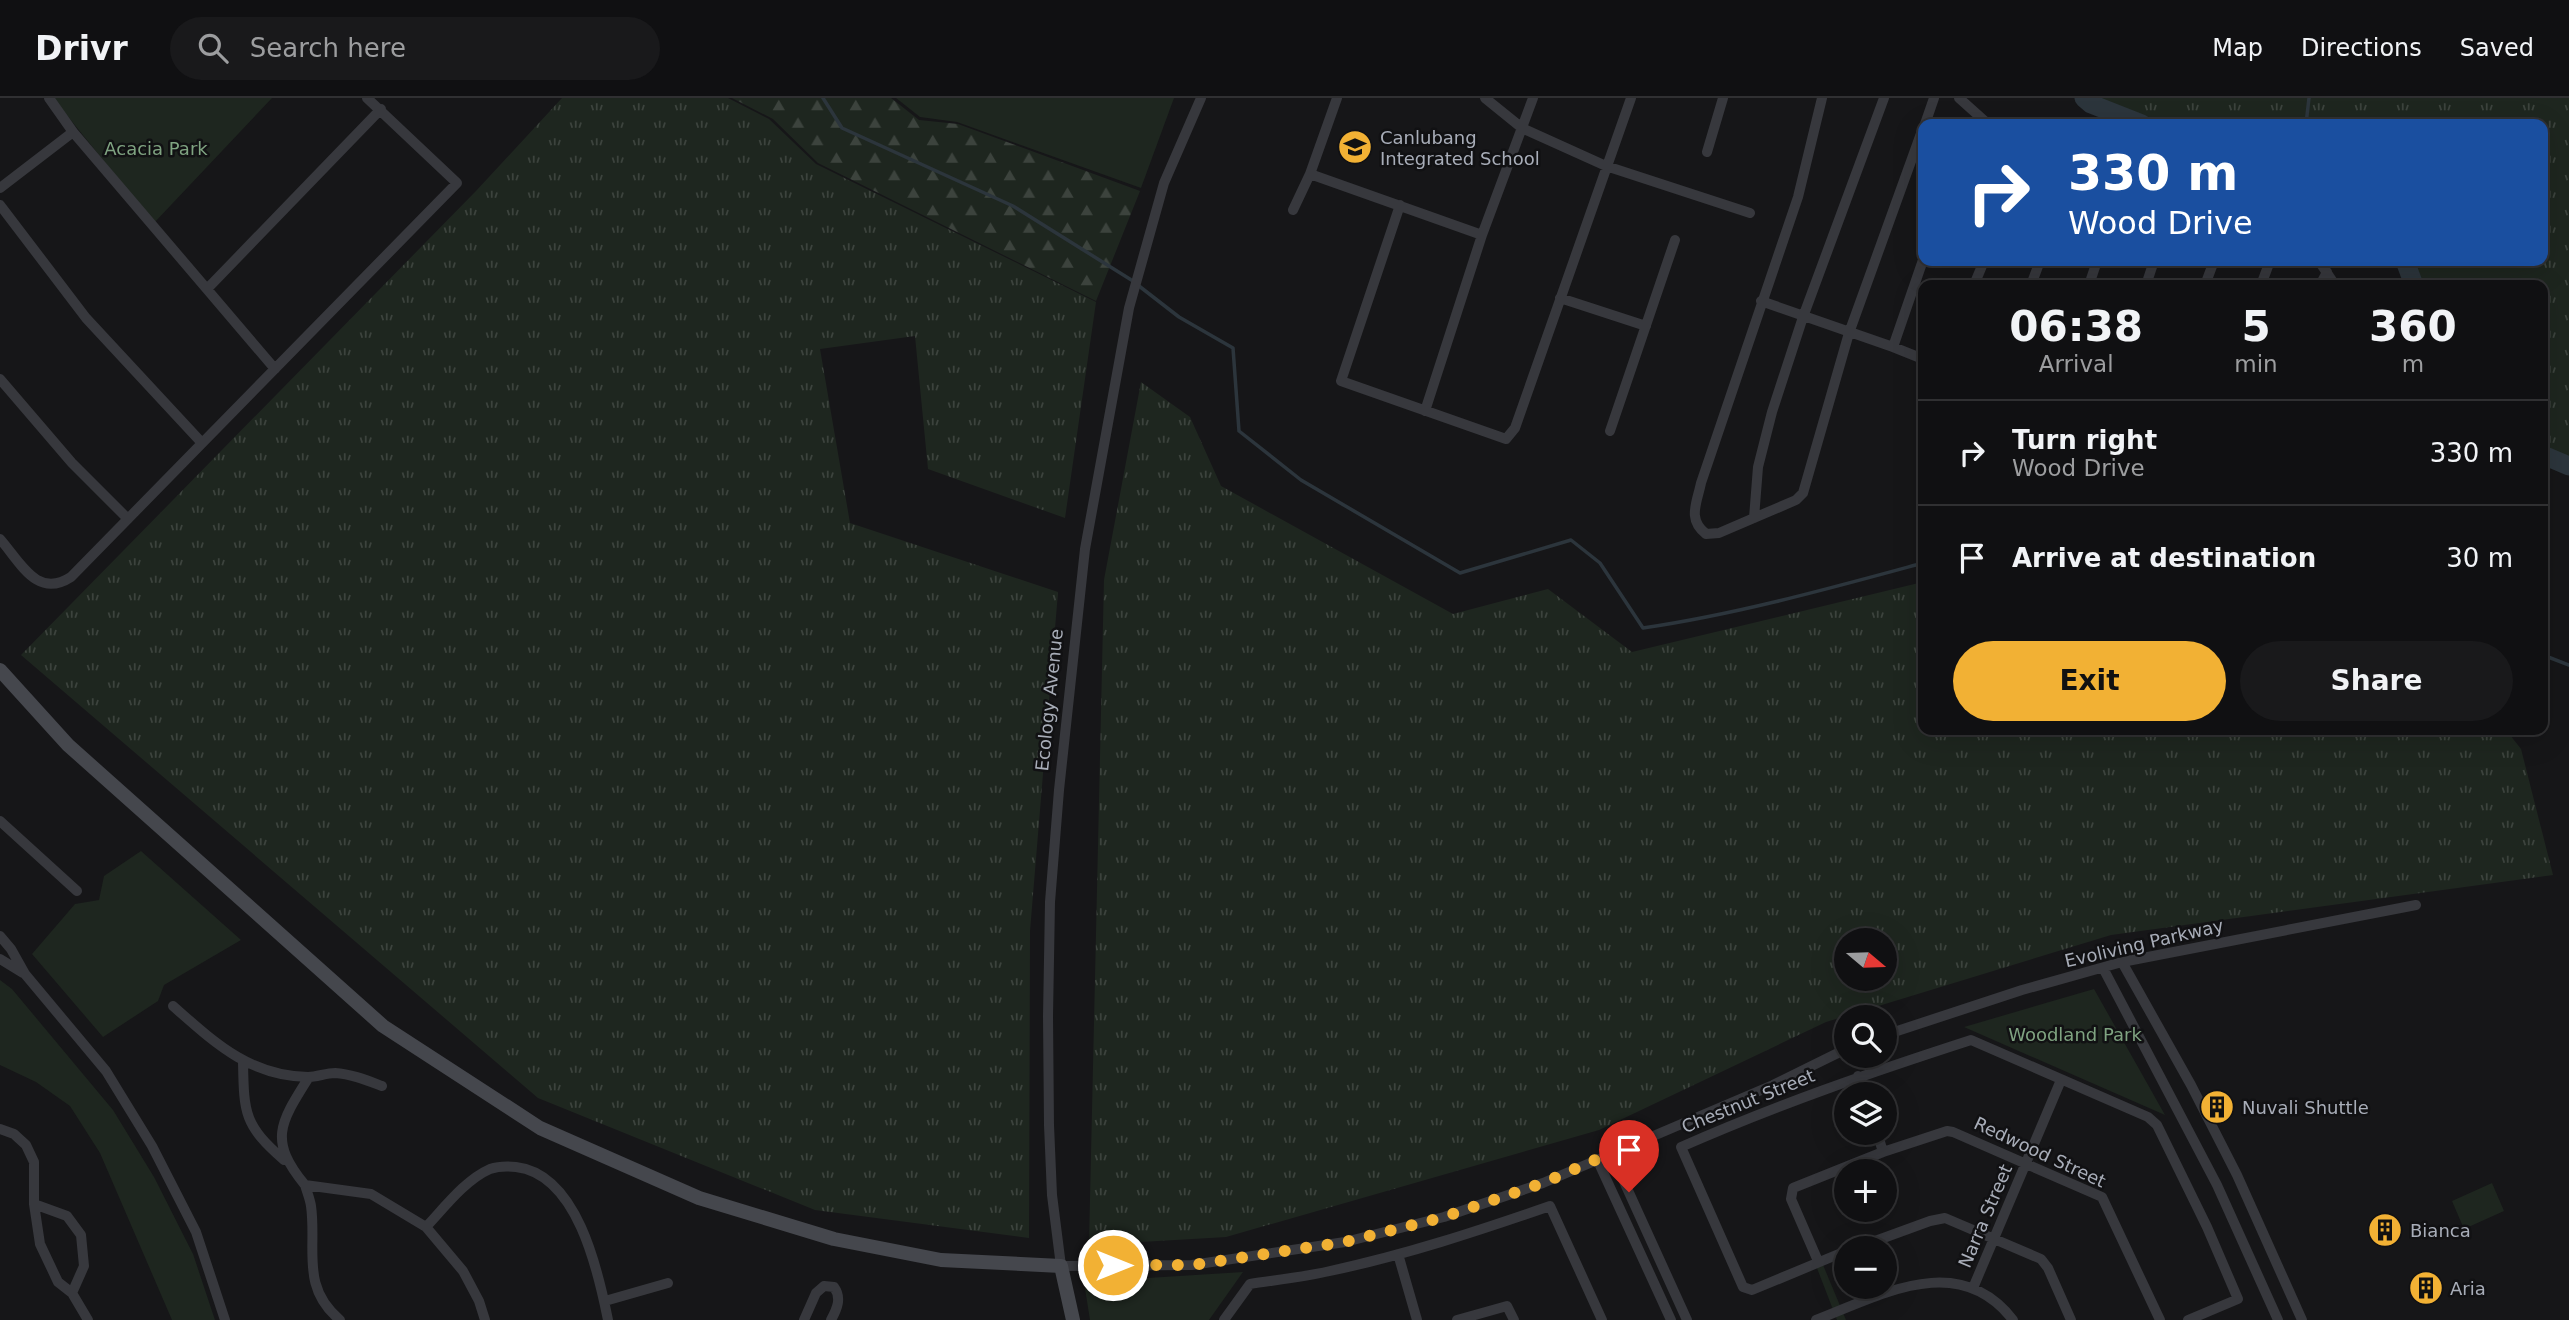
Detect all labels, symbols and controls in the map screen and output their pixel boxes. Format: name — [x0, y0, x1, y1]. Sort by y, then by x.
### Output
search box — [170, 17, 660, 80]
text: Drivr — [35, 29, 128, 68]
icon: search — [194, 29, 232, 67]
text: Search here — [250, 33, 406, 63]
text: Map — [2212, 34, 2263, 62]
text: Directions — [2301, 34, 2422, 62]
text: Saved — [2460, 34, 2534, 62]
place label: Canlubang Integrated School — [1380, 127, 1540, 169]
school or university icon: Canlubang Integrated School — [1336, 128, 1374, 166]
park label: Acacia Park — [104, 138, 208, 159]
text: 330 m — [2068, 145, 2238, 202]
icon: right — [1953, 147, 2044, 238]
text: Wood Drive — [2068, 204, 2253, 242]
text: 06:38 — [2009, 302, 2143, 351]
text: 5 — [2241, 302, 2271, 351]
text: 360 — [2369, 302, 2457, 351]
text: Arrival — [2039, 351, 2114, 377]
text: min — [2234, 351, 2278, 377]
text: m — [2402, 351, 2424, 377]
text: Turn right — [2012, 425, 2157, 455]
icon: right — [1953, 434, 1991, 472]
text: 330 m — [2430, 438, 2513, 468]
text: Wood Drive — [2012, 455, 2145, 481]
icon: arrive — [1953, 539, 1991, 577]
text: Arrive at destination — [2012, 543, 2316, 573]
text: 30 m — [2446, 543, 2513, 573]
street label: Ecology Avenue — [1031, 628, 1067, 772]
button: Exit — [1953, 641, 2226, 721]
button: Share — [2240, 641, 2513, 721]
street label: Evoliving Parkway — [2062, 914, 2226, 972]
north arrow — [1834, 928, 1897, 990]
map controls — [1834, 928, 1897, 1299]
button: search — [1834, 1005, 1897, 1068]
park label: Woodland Park — [2008, 1024, 2142, 1045]
street label: Chestnut Street — [1678, 1065, 1818, 1137]
button: layers — [1834, 1082, 1897, 1145]
building icon: Nuvali Shuttle — [2198, 1088, 2236, 1126]
place label: Nuvali Shuttle — [2242, 1097, 2369, 1118]
street label: Redwood Street — [1971, 1112, 2109, 1192]
pin — [1599, 1120, 1659, 1192]
icon: arrive — [1610, 1131, 1648, 1169]
button: + — [1834, 1159, 1897, 1222]
street label: Narra Street — [1954, 1161, 2016, 1271]
building icon: Bianca — [2366, 1211, 2404, 1249]
place label: Bianca — [2410, 1220, 2471, 1241]
position arrow — [1076, 1228, 1150, 1302]
button: − — [1834, 1236, 1897, 1299]
building icon: Aria — [2407, 1269, 2445, 1307]
place label: Aria — [2450, 1278, 2486, 1299]

